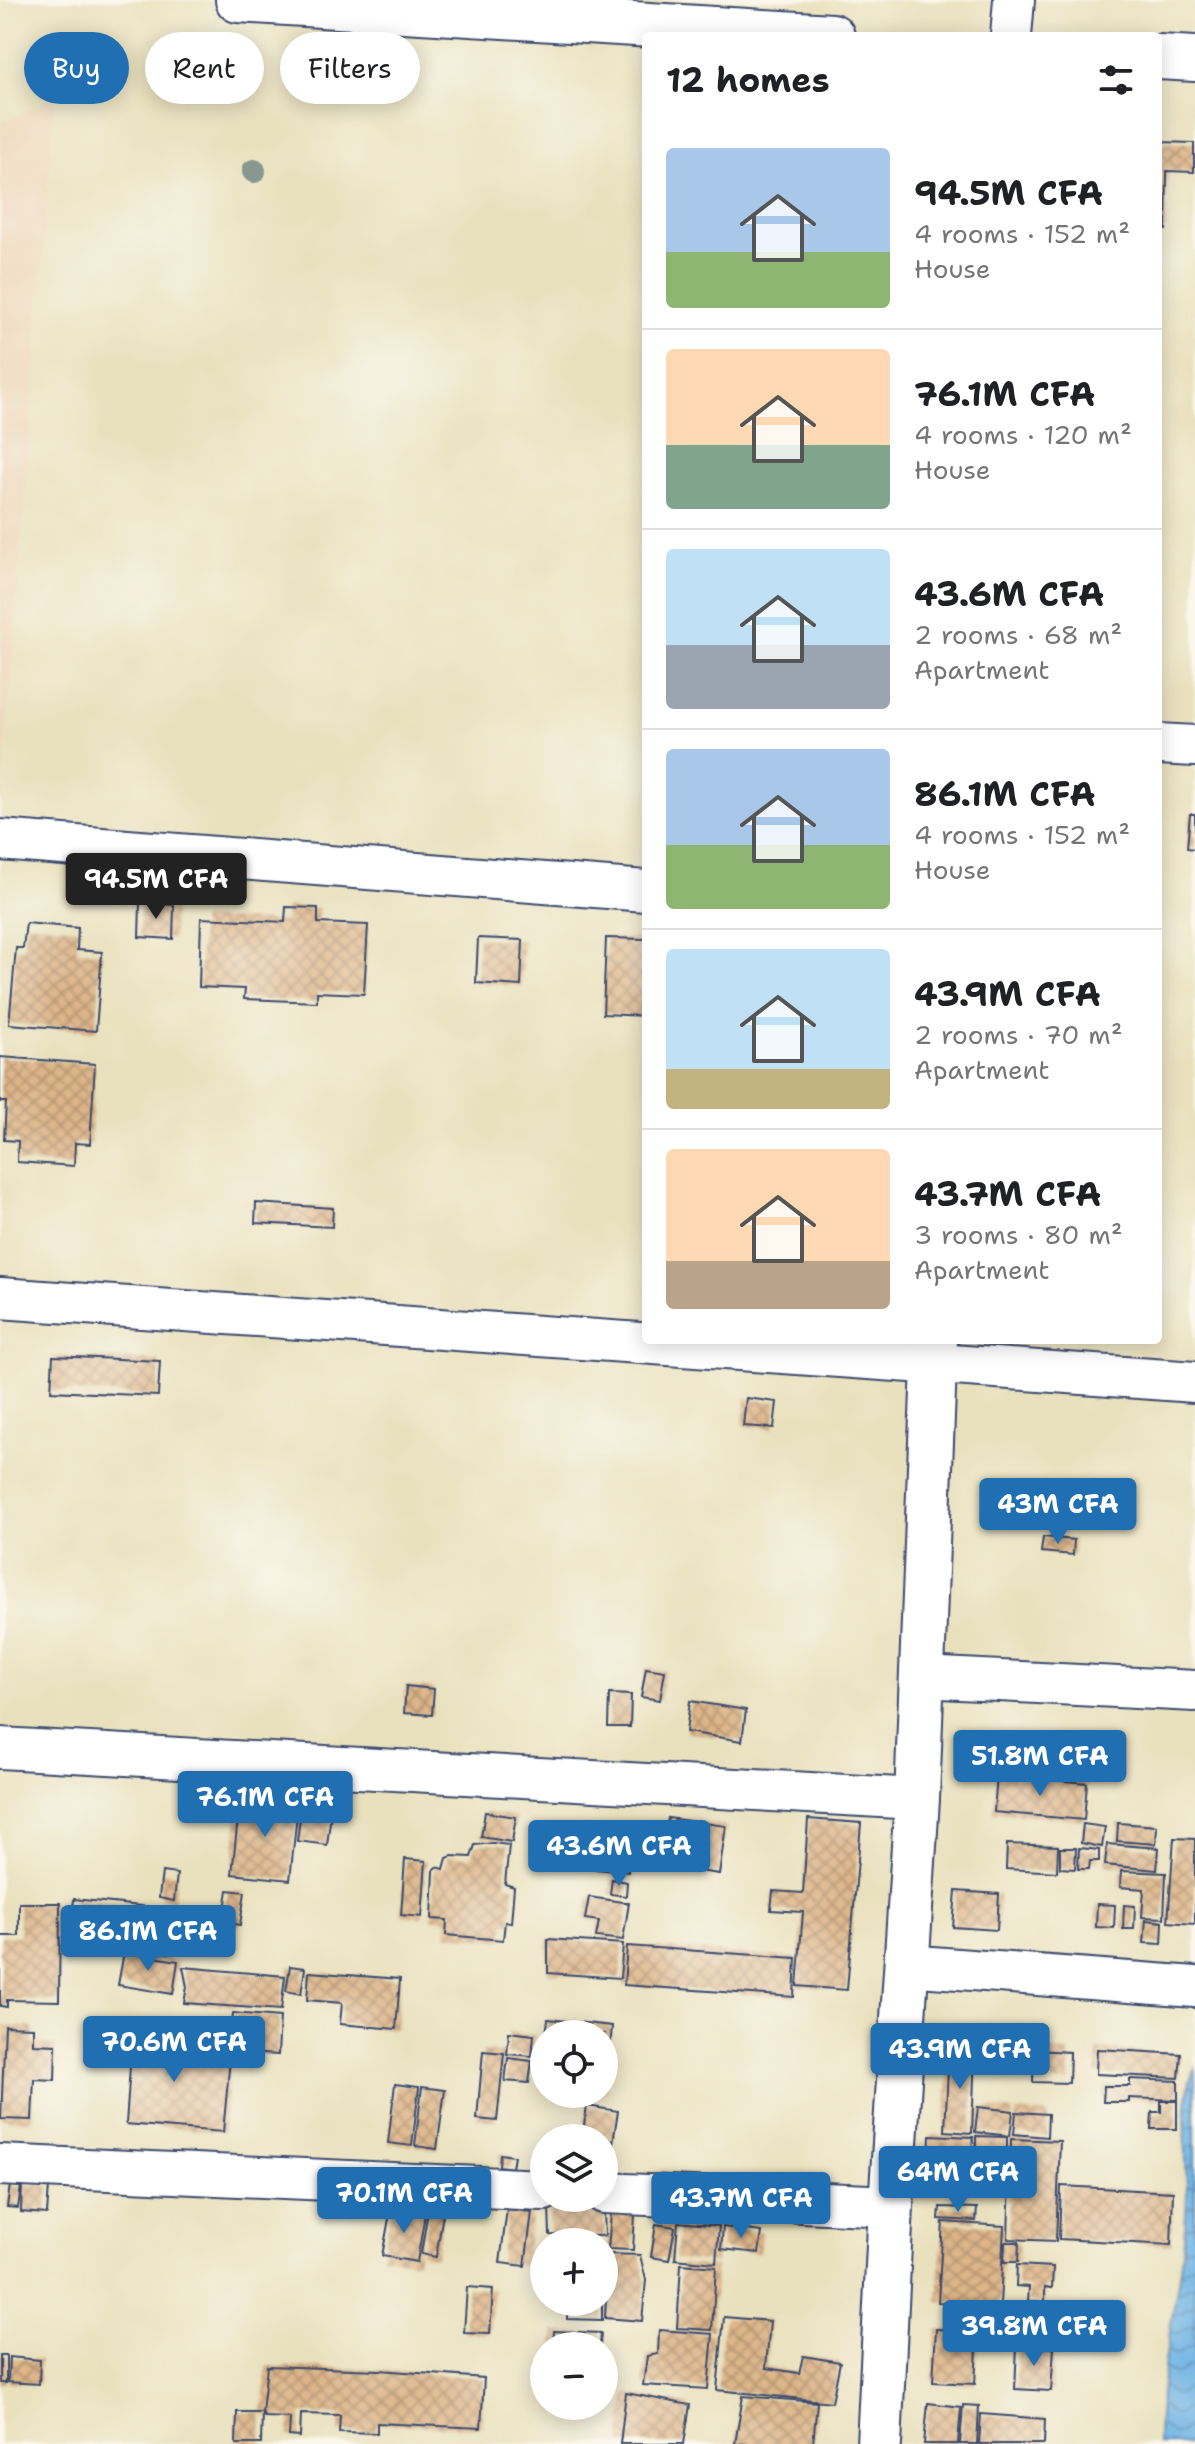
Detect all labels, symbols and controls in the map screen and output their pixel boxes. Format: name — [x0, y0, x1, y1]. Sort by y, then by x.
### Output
chip: Buy — [24, 32, 129, 104]
chip: Rent — [145, 32, 264, 104]
chip: Filters — [280, 32, 420, 104]
text: 12 homes — [666, 57, 830, 103]
icon: filters — [1094, 58, 1138, 102]
text: 94.5M CFA — [914, 170, 1103, 216]
icon: home — [730, 180, 826, 276]
text: 4 rooms · 152 m² — [914, 216, 1130, 251]
text: House — [914, 251, 990, 286]
text: 76.1M CFA — [914, 371, 1095, 417]
icon: home — [730, 381, 826, 477]
text: 4 rooms · 120 m² — [914, 417, 1132, 452]
text: House — [914, 452, 990, 487]
text: 43.6M CFA — [914, 571, 1104, 617]
icon: home — [730, 581, 826, 677]
text: 2 rooms · 68 m² — [914, 617, 1122, 652]
text: Apartment — [914, 652, 1050, 687]
text: 86.1M CFA — [914, 771, 1095, 817]
icon: home — [730, 781, 826, 877]
text: 4 rooms · 152 m² — [914, 817, 1130, 852]
text: House — [914, 852, 990, 887]
pin: 94.5M CFA — [64, 853, 248, 921]
text: 94.5M CFA — [84, 861, 228, 896]
text: 43.9M CFA — [914, 971, 1101, 1017]
icon: home — [730, 981, 826, 1077]
text: 2 rooms · 70 m² — [914, 1017, 1123, 1052]
text: Apartment — [914, 1052, 1050, 1087]
text: 43.7M CFA — [914, 1171, 1101, 1217]
icon: home — [730, 1181, 826, 1277]
text: 3 rooms · 80 m² — [914, 1217, 1123, 1252]
text: Apartment — [914, 1252, 1050, 1287]
pin: 43M CFA — [984, 1478, 1132, 1546]
text: 43M CFA — [997, 1486, 1119, 1521]
pin: 51.8M CFA — [948, 1730, 1132, 1798]
text: 51.8M CFA — [971, 1738, 1109, 1773]
pin: 76.1M CFA — [173, 1771, 357, 1839]
text: 76.1M CFA — [196, 1779, 334, 1814]
pin: 43.6M CFA — [527, 1820, 711, 1888]
text: 43.6M CFA — [546, 1828, 692, 1863]
pin: 86.1M CFA — [56, 1905, 240, 1973]
text: 86.1M CFA — [79, 1913, 217, 1948]
pin: 70.6M CFA — [82, 2016, 266, 2084]
map controls — [530, 2020, 618, 2420]
button: locate — [530, 2020, 618, 2108]
pin: 43.9M CFA — [868, 2023, 1052, 2091]
text: 70.6M CFA — [101, 2024, 247, 2059]
text: 43.9M CFA — [889, 2031, 1031, 2066]
button: layers — [530, 2124, 618, 2212]
pin: 64M CFA — [884, 2146, 1032, 2214]
text: 64M CFA — [897, 2154, 1019, 2189]
pin: 70.1M CFA — [312, 2167, 496, 2235]
pin: 43.7M CFA — [649, 2172, 833, 2240]
text: 70.1M CFA — [335, 2175, 473, 2210]
text: 43.7M CFA — [669, 2180, 813, 2215]
button: + — [530, 2228, 618, 2316]
pin: 39.8M CFA — [942, 2300, 1126, 2368]
text: 39.8M CFA — [961, 2308, 1107, 2343]
button: − — [530, 2332, 618, 2420]

